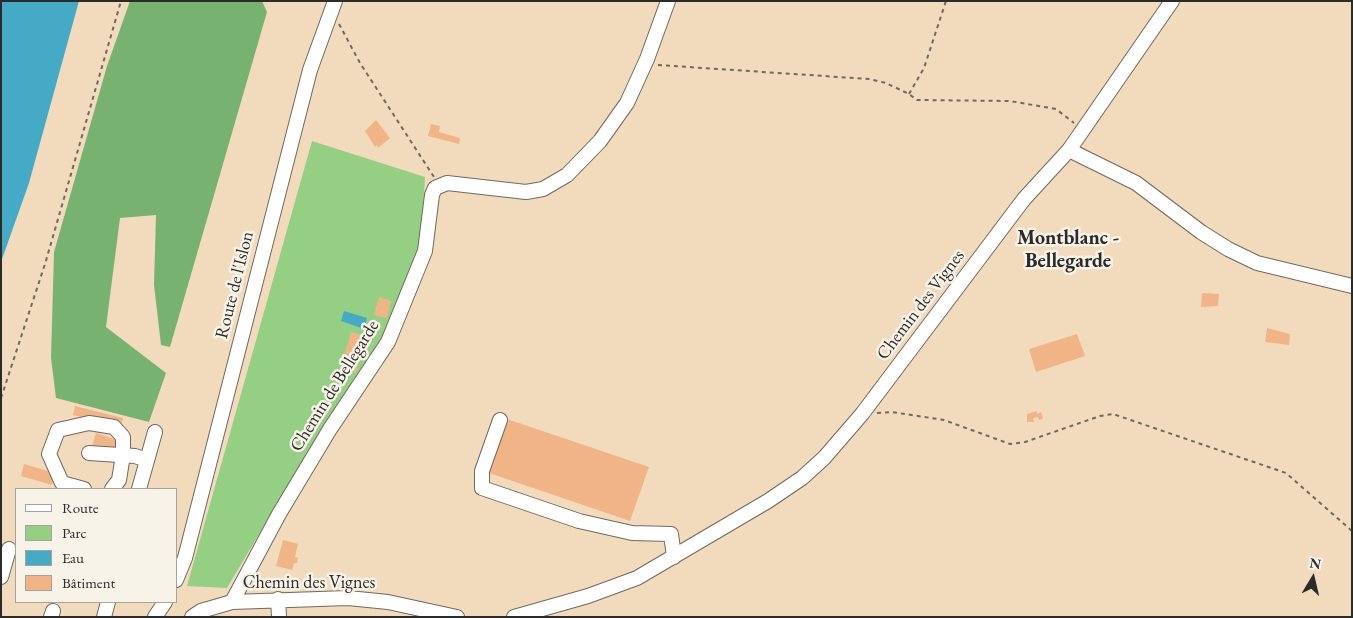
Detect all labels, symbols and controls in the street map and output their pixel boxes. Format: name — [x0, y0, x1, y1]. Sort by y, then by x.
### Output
district label: Montblanc - Bellegarde — [1017, 227, 1119, 274]
street label: Route de l'Islon — [211, 229, 259, 341]
street label: Chemin des Vignes — [873, 246, 969, 364]
street label: Chemin de Bellegarde — [286, 316, 384, 456]
legend — [15, 488, 178, 603]
text: Route — [62, 498, 99, 517]
text: Parc — [62, 523, 87, 542]
text: Eau — [62, 548, 84, 567]
north arrow — [1288, 553, 1338, 603]
text: N — [1308, 553, 1322, 573]
street label: Chemin des Vignes — [243, 572, 375, 594]
text: Bâtiment — [62, 573, 115, 592]

